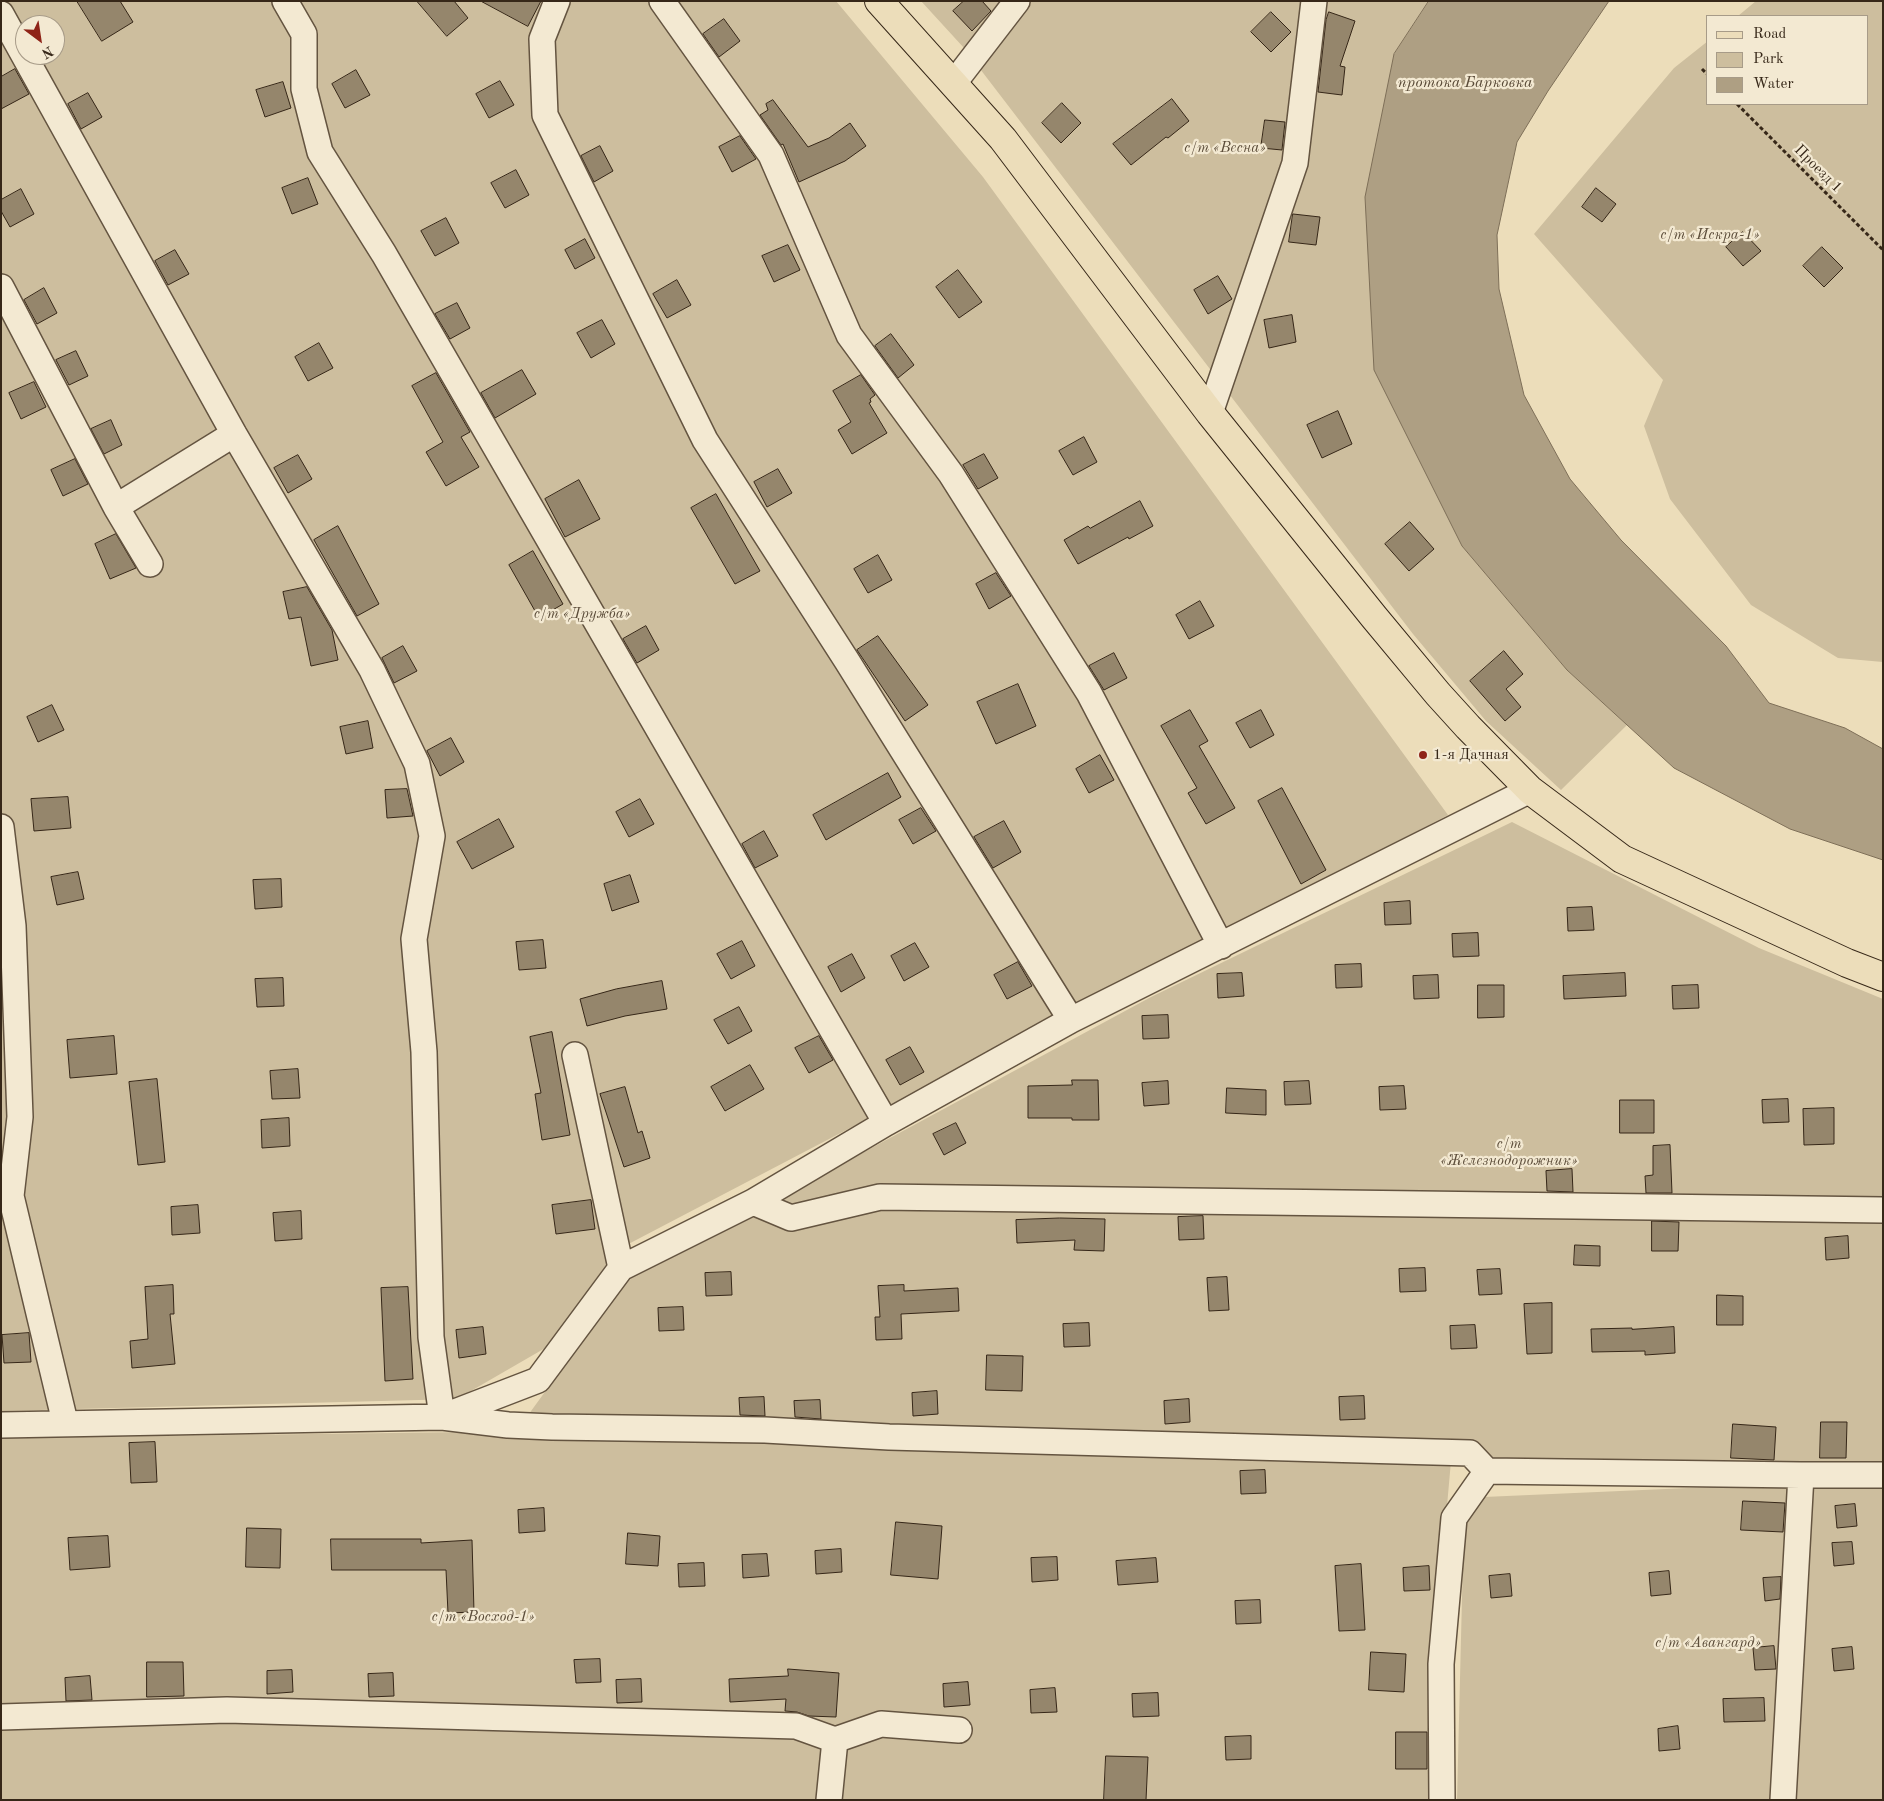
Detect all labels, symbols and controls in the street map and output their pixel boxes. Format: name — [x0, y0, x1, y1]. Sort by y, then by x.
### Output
north arrow — [15, 15, 65, 65]
legend — [1706, 15, 1869, 105]
text: Road — [1753, 27, 1786, 42]
text: N — [39, 43, 55, 61]
text: Park — [1753, 52, 1784, 67]
water label: протока Барковка — [1397, 73, 1533, 93]
text: Water — [1753, 77, 1794, 92]
park label: с/т «Весна» — [1184, 139, 1266, 157]
street label: Проезд 1 — [1790, 141, 1846, 197]
park label: с/т «Искра-1» — [1660, 226, 1760, 244]
park label: с/т «Дружба» — [534, 605, 630, 623]
place label: 1-я Дачная — [1433, 746, 1509, 764]
marker: 1-я Дачная — [1417, 749, 1429, 761]
park label: с/т «Железнодорожник» — [1441, 1135, 1577, 1170]
park label: с/т «Восход-1» — [431, 1608, 535, 1626]
park label: с/т «Авангард» — [1655, 1634, 1761, 1652]

